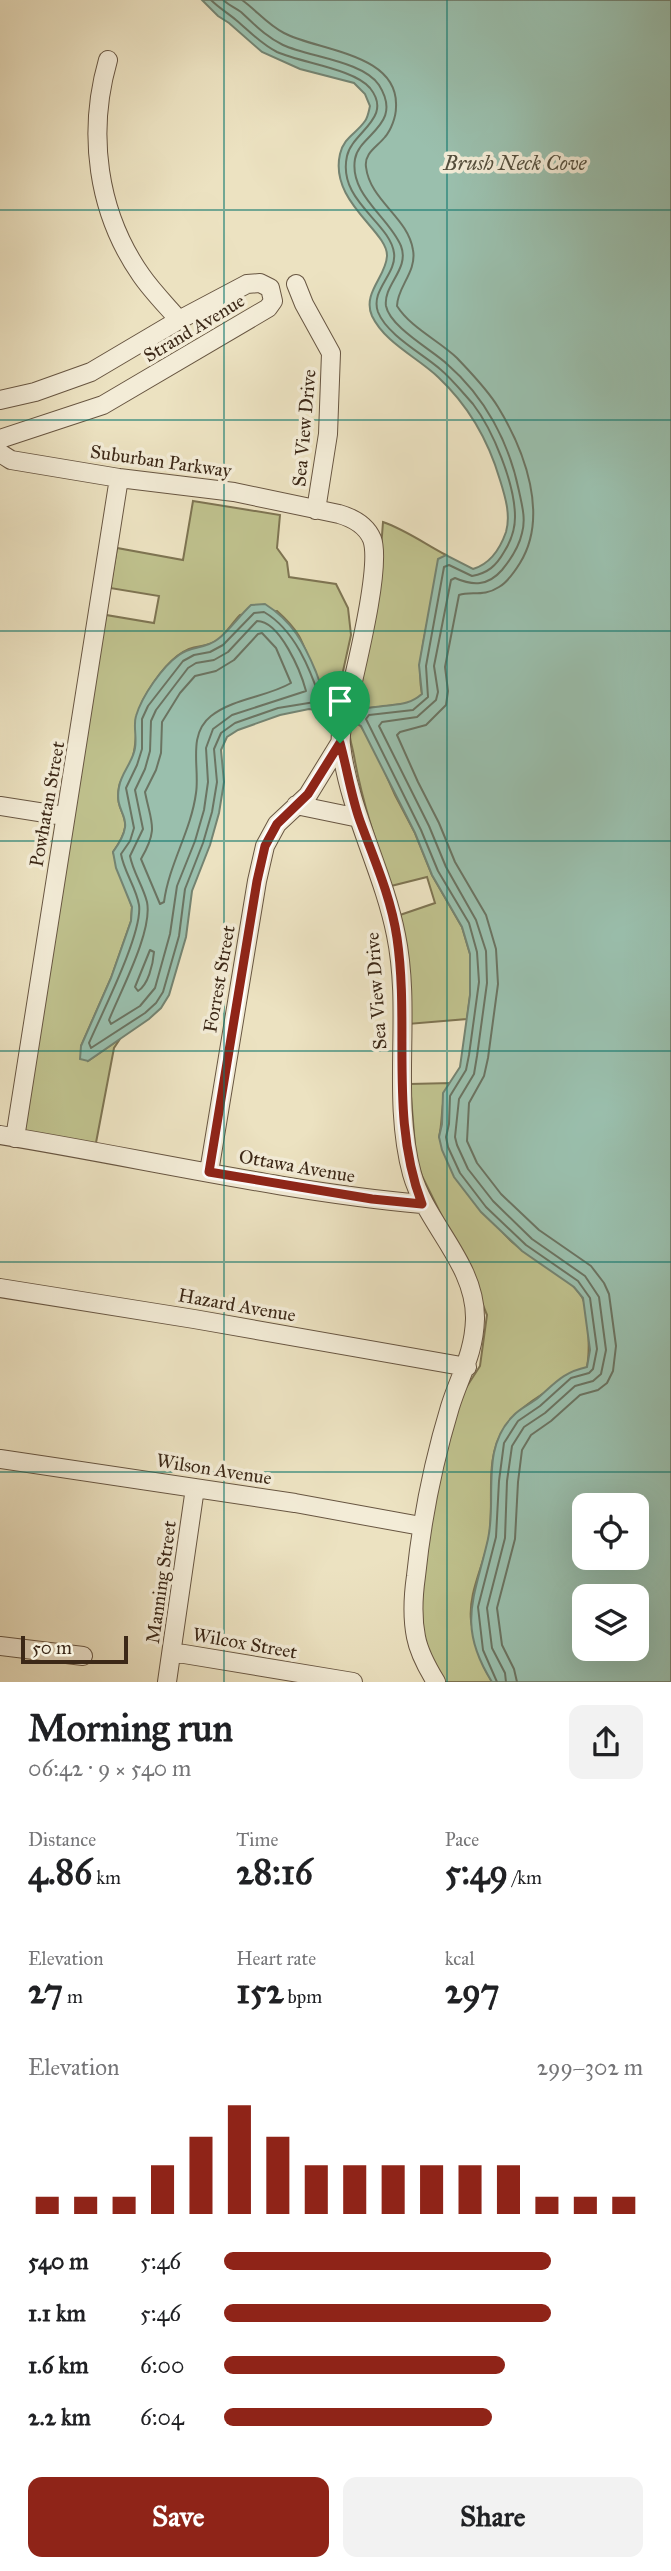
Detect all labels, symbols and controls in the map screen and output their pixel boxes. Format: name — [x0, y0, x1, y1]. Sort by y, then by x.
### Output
water label: Brush Neck Cove — [443, 150, 588, 176]
street label: Strand Avenue — [139, 289, 249, 367]
street label: Sea View Drive — [287, 368, 321, 488]
street label: Suburban Parkway — [89, 440, 234, 482]
pin — [310, 671, 370, 743]
icon: arrive — [321, 682, 359, 720]
street label: Powhatan Street — [25, 739, 69, 869]
street label: Forrest Street — [198, 923, 240, 1034]
street label: Sea View Drive — [360, 931, 392, 1051]
street label: Ottawa Avenue — [237, 1144, 357, 1188]
street label: Hazard Avenue — [176, 1283, 298, 1327]
street label: Wilson Avenue — [155, 1449, 273, 1489]
map controls — [572, 1493, 649, 1661]
button: locate — [572, 1493, 649, 1570]
street label: Manning Street — [141, 1519, 182, 1645]
button: layers — [572, 1584, 649, 1661]
street label: Wilcox Street — [191, 1622, 299, 1664]
scale bar — [21, 1633, 128, 1665]
text: 50 m — [32, 1636, 72, 1659]
text: Morning run — [28, 1705, 233, 1751]
button: share — [569, 1705, 643, 1779]
text: 06:42 · 9 × 540 m — [28, 1754, 191, 1782]
text: Distance — [28, 1828, 96, 1851]
text: Time — [236, 1828, 278, 1851]
text: Pace — [445, 1828, 479, 1851]
text: 4.86 — [28, 1851, 92, 1894]
text: 28:16 — [236, 1851, 313, 1894]
text: 5:49 — [445, 1851, 508, 1894]
text: km — [92, 1866, 121, 1889]
text: /km — [508, 1866, 542, 1889]
text: Elevation — [28, 1947, 103, 1970]
text: Heart rate — [236, 1947, 316, 1970]
text: kcal — [445, 1947, 475, 1970]
text: 27 — [28, 1970, 63, 2013]
text: 152 — [236, 1970, 283, 2013]
text: 297 — [445, 1970, 499, 2013]
text: m — [63, 1985, 83, 2008]
text: bpm — [283, 1985, 322, 2008]
text: Elevation — [28, 2053, 119, 2081]
text: 299–302 m — [537, 2053, 643, 2081]
text: 540 m — [28, 2247, 89, 2275]
text: 5:46 — [140, 2247, 181, 2275]
text: 1.1 km — [28, 2299, 86, 2327]
text: 5:46 — [140, 2299, 181, 2327]
text: 1.6 km — [28, 2351, 89, 2379]
text: 6:00 — [140, 2351, 184, 2379]
text: 2.2 km — [28, 2403, 91, 2431]
text: 6:04 — [140, 2403, 184, 2431]
button: Save — [28, 2477, 329, 2557]
button: Share — [343, 2477, 643, 2557]

